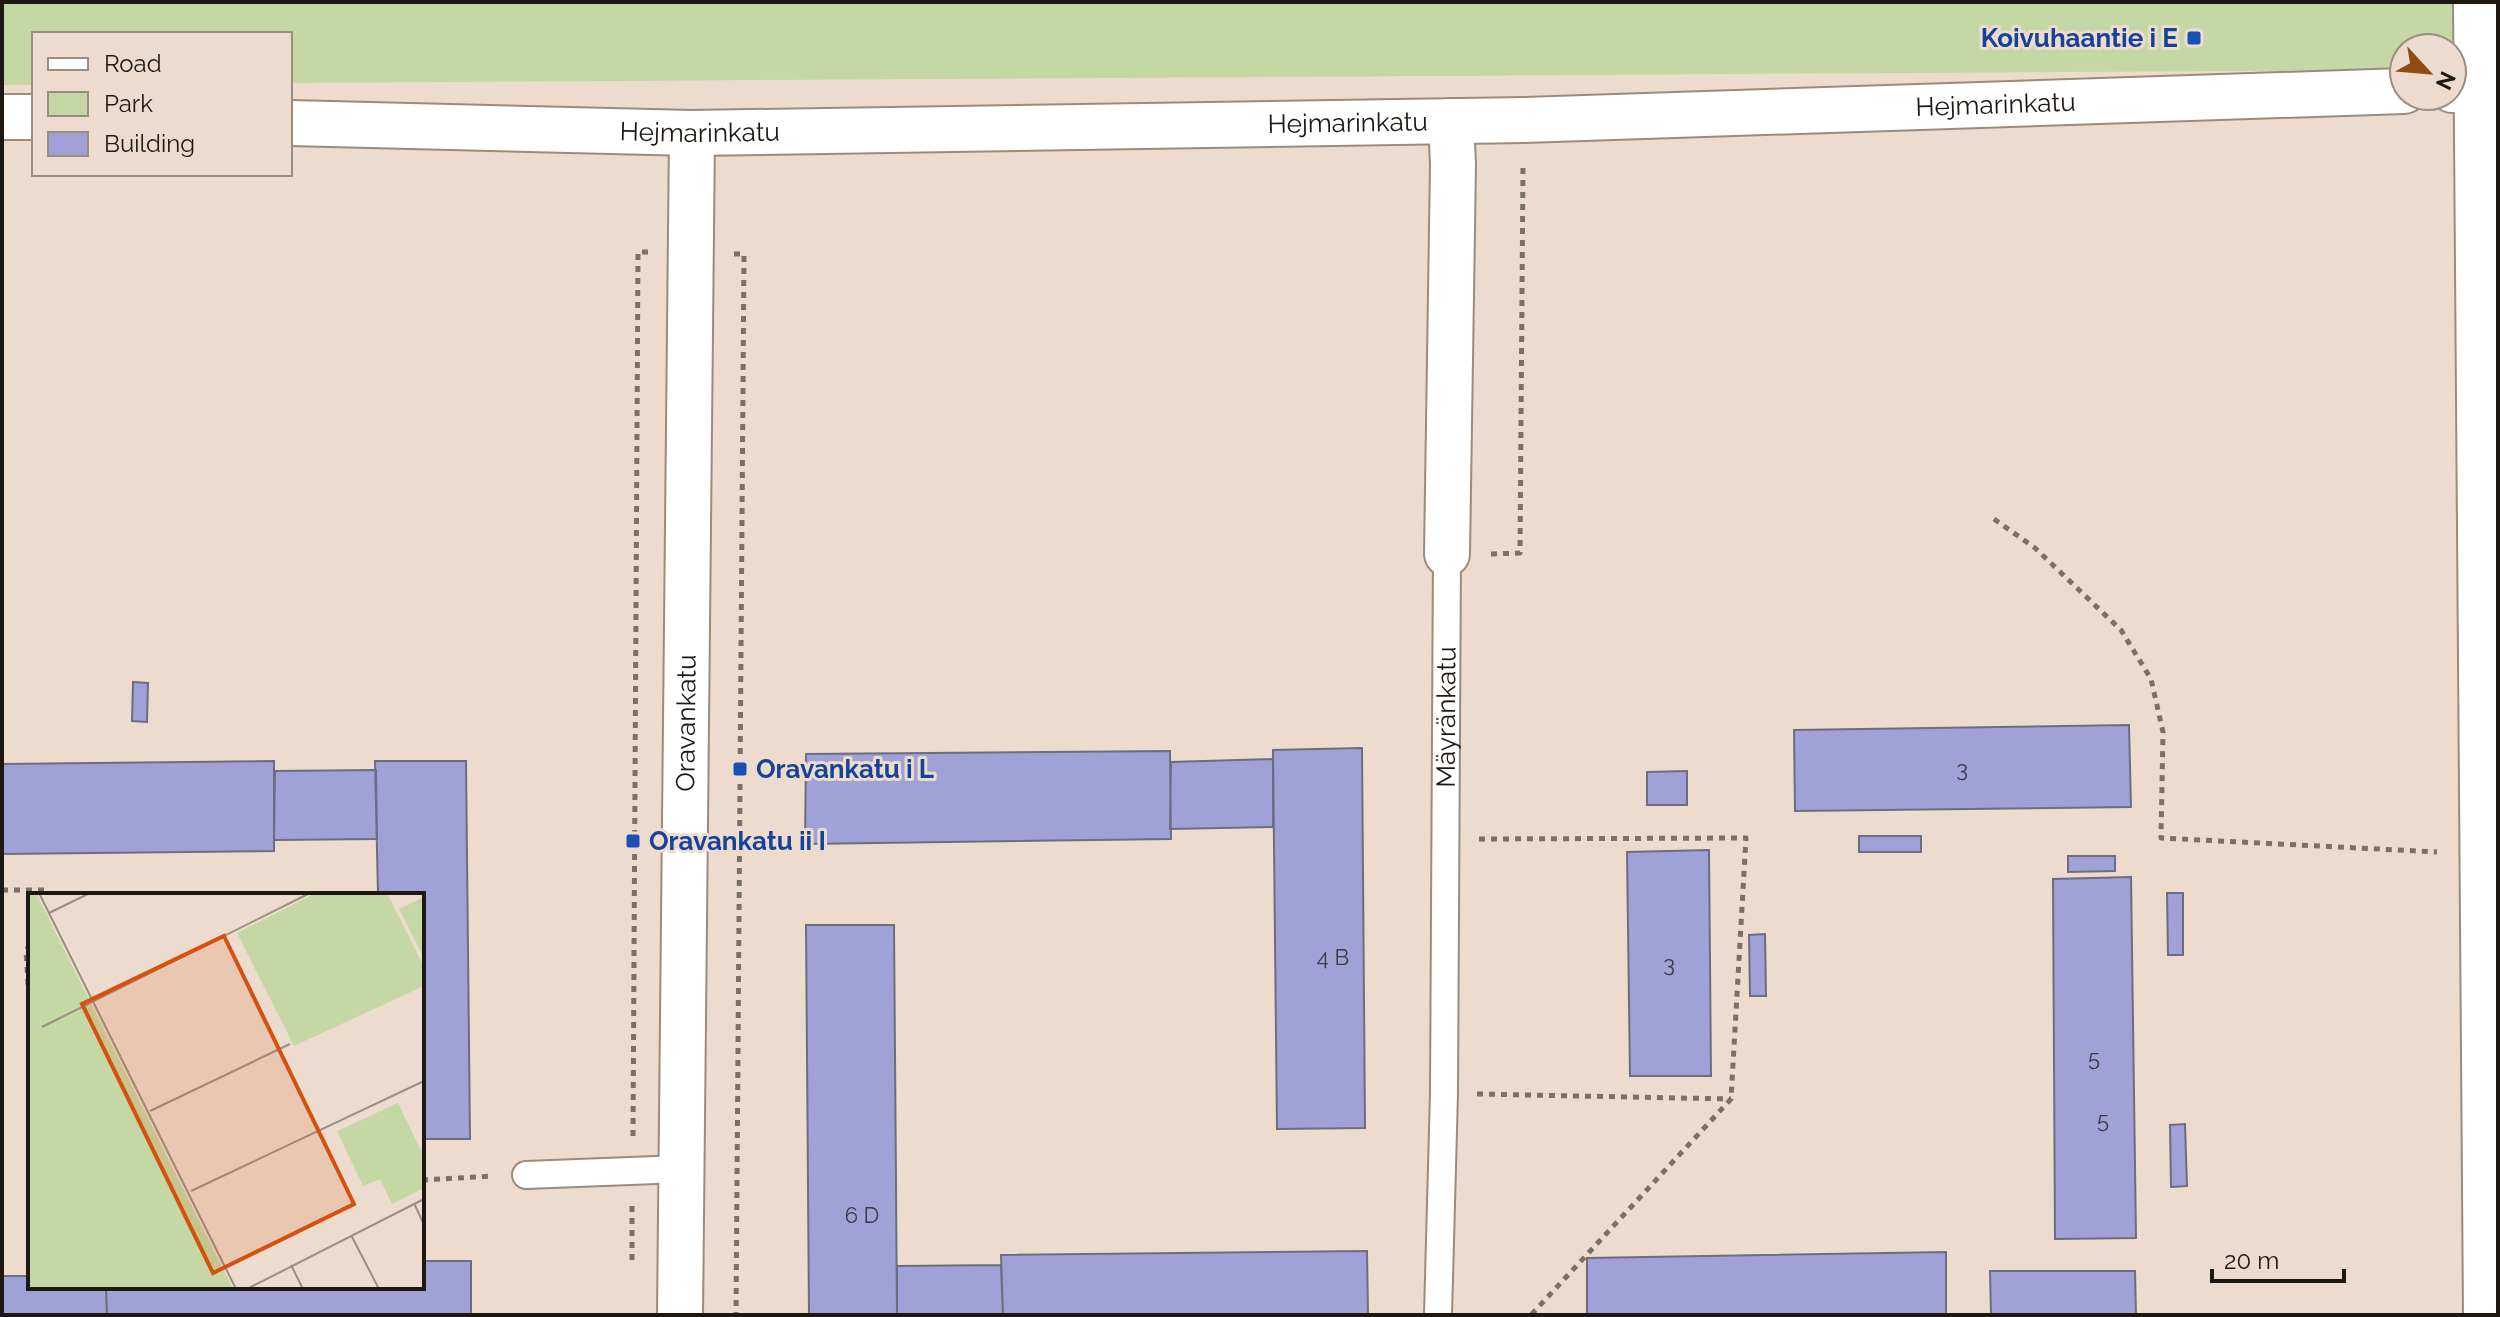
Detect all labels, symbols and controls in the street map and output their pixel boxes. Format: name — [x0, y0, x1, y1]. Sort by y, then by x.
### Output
place label: Koivuhaantie i E — [1981, 23, 2178, 53]
marker: Koivuhaantie i E — [2185, 29, 2203, 47]
legend — [32, 32, 292, 176]
north arrow — [2388, 32, 2468, 112]
text: Road — [104, 49, 162, 78]
text: N — [2431, 68, 2461, 94]
street label: Hejmarinkatu — [1915, 87, 2076, 122]
text: Park — [104, 89, 153, 118]
street label: Hejmarinkatu — [1267, 107, 1428, 139]
street label: Hejmarinkatu — [619, 116, 780, 148]
text: Building — [104, 129, 195, 158]
street label: Mäyränkatu — [1431, 647, 1461, 788]
street label: Oravankatu — [670, 654, 702, 792]
place label: Oravankatu i L — [756, 754, 934, 784]
house number: 3 — [1956, 756, 1968, 782]
marker: Oravankatu i L — [731, 760, 749, 778]
place label: Oravankatu ii I — [649, 826, 826, 856]
marker: Oravankatu ii I — [624, 832, 642, 850]
inset map — [28, 893, 424, 1289]
house number: 4 B — [1317, 944, 1349, 970]
house number: 3 — [1663, 951, 1675, 977]
house number: 5 — [2088, 1045, 2100, 1071]
house number: 5 — [2097, 1107, 2109, 1133]
house number: 6 D — [845, 1202, 879, 1228]
scale bar — [2212, 1233, 2344, 1283]
text: 20 m — [2224, 1246, 2279, 1275]

